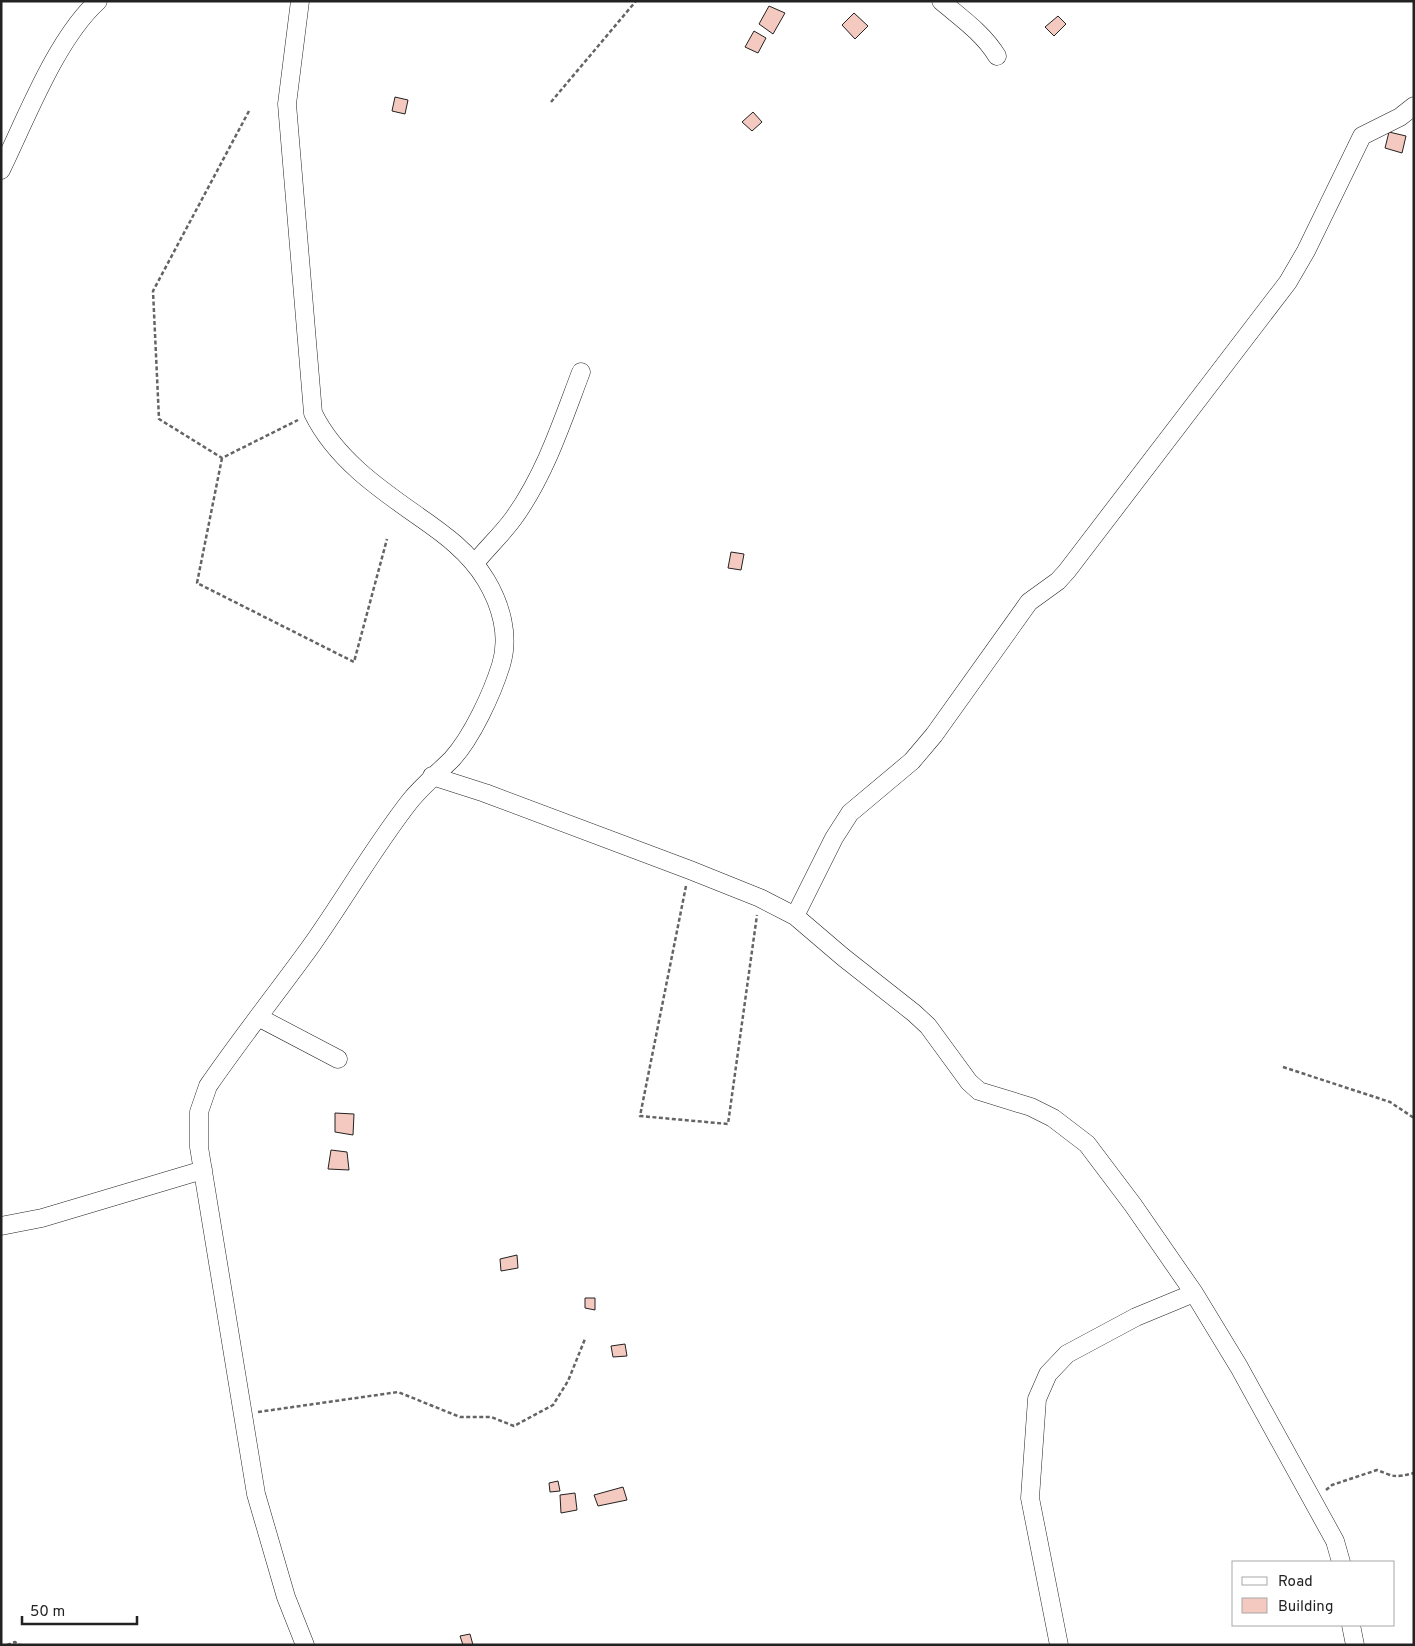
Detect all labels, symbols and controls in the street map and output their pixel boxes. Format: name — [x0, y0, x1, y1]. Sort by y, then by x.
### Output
legend — [1232, 1561, 1395, 1626]
text: Road — [1278, 1573, 1313, 1592]
scale bar — [22, 1594, 138, 1626]
text: Building — [1278, 1598, 1333, 1617]
text: 50 m — [30, 1603, 65, 1622]

